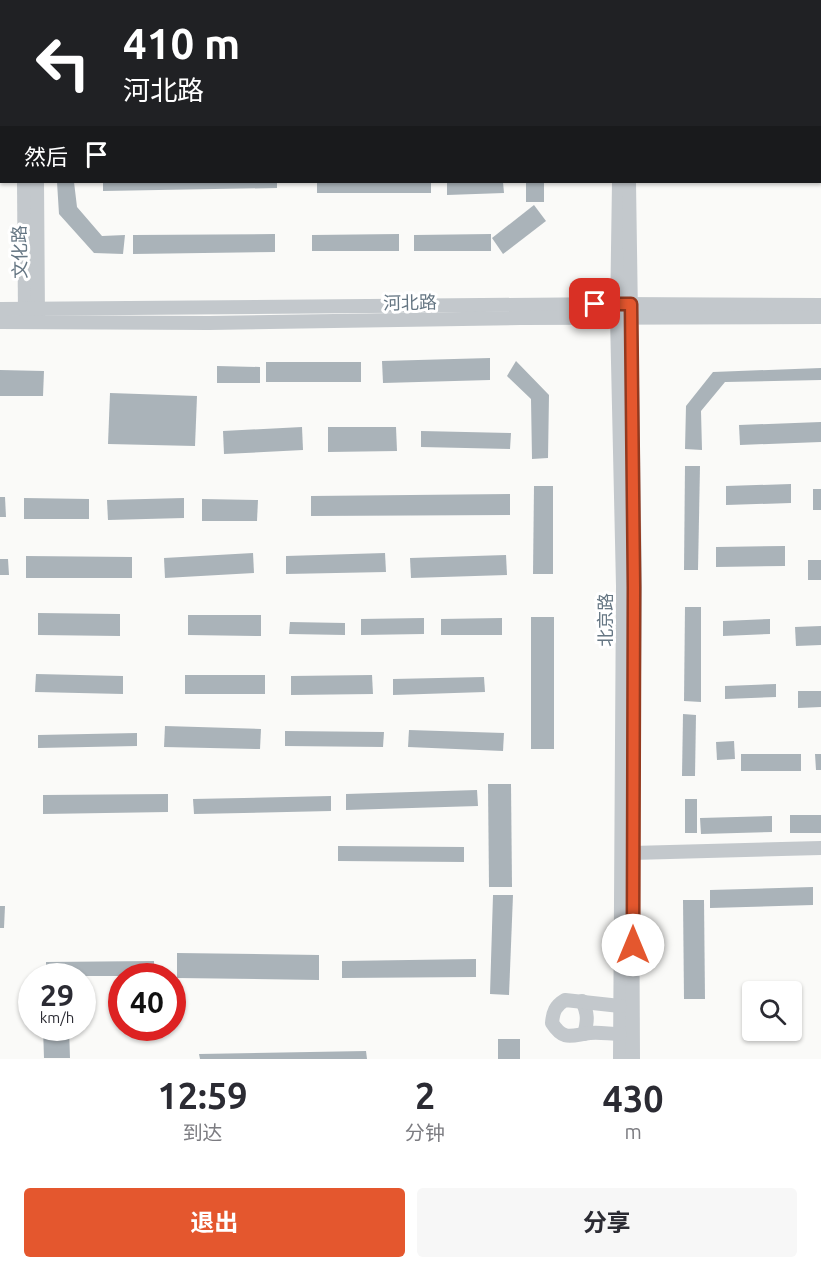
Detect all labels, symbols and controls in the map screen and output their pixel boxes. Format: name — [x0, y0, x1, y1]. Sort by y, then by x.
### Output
text: 410 m — [123, 20, 240, 67]
icon: left — [24, 24, 102, 102]
text: 河北路 — [123, 75, 204, 105]
icon: arrive — [80, 138, 113, 171]
text: 然后 — [24, 144, 68, 169]
street label: 文化路 — [9, 225, 29, 279]
pin — [569, 278, 620, 329]
icon: arrive — [578, 287, 611, 320]
street label: 河北路 — [383, 292, 437, 312]
street label: 北京路 — [595, 593, 615, 647]
position arrow — [601, 913, 665, 977]
speed limit sign: 40 — [108, 963, 186, 1041]
text: 29 — [40, 978, 74, 1012]
map controls — [742, 981, 802, 1041]
button: search — [742, 981, 802, 1041]
text: km/h — [40, 1009, 74, 1026]
text: 12:59 — [158, 1075, 248, 1116]
text: 2 — [415, 1075, 435, 1116]
text: 430 — [603, 1078, 664, 1119]
text: m — [624, 1120, 642, 1143]
text: 到达 — [183, 1121, 223, 1144]
text: 分钟 — [405, 1121, 445, 1144]
button: 退出 — [24, 1188, 405, 1257]
button: 分享 — [417, 1188, 797, 1257]

